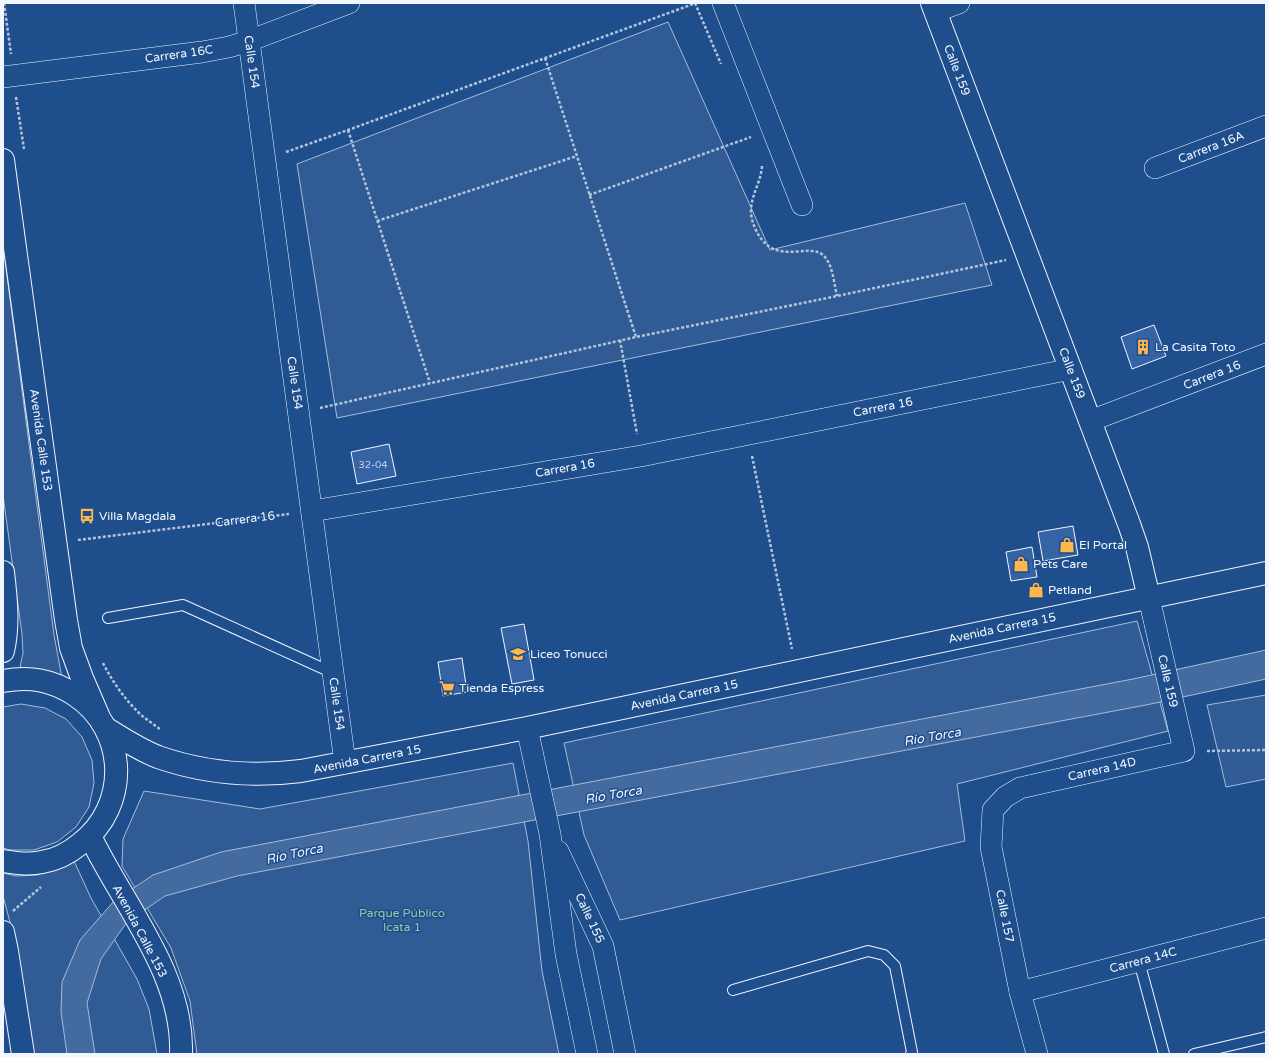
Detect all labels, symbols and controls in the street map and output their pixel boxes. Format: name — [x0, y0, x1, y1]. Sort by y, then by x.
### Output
street label: Calle 154 — [241, 34, 263, 90]
street label: Carrera 16C — [144, 42, 214, 66]
street label: Calle 159 — [941, 42, 973, 98]
street label: Carrera 16A — [1176, 128, 1246, 166]
building icon: La Casita Toto — [1134, 338, 1152, 356]
place label: La Casita Toto — [1155, 340, 1236, 354]
street label: Calle 159 — [1056, 345, 1088, 401]
street label: Calle 154 — [284, 355, 306, 411]
street label: Carrera 16 — [1181, 358, 1243, 392]
street label: Avenida Calle 153 — [27, 388, 55, 492]
street label: Carrera 16 — [852, 394, 914, 420]
street label: Carrera 16 — [534, 456, 596, 480]
house number: 32-04 — [358, 459, 388, 471]
bus stop icon: Villa Magdala — [78, 507, 96, 525]
street label: Carrera 16 — [214, 508, 276, 530]
place label: Villa Magdala — [99, 509, 176, 523]
shop icon: El Portal — [1058, 536, 1076, 554]
place label: El Portal — [1079, 538, 1127, 552]
shop icon: Pets Care — [1012, 555, 1030, 573]
place label: Pets Care — [1033, 557, 1088, 571]
shop icon: Petland — [1027, 581, 1045, 599]
place label: Petland — [1048, 583, 1092, 597]
street label: Avenida Carrera 15 — [947, 610, 1057, 646]
school or university icon: Liceo Tonucci — [509, 645, 527, 663]
place label: Liceo Tonucci — [530, 647, 608, 661]
street label: Calle 159 — [1155, 653, 1181, 709]
street label: Calle 154 — [326, 676, 348, 732]
street label: Avenida Carrera 15 — [629, 677, 739, 713]
supermarket icon: Tienda Espress — [438, 679, 456, 697]
place label: Tienda Espress — [459, 681, 545, 695]
water label: Río Torca — [902, 724, 963, 750]
street label: Avenida Carrera 15 — [312, 742, 422, 776]
street label: Carrera 14D — [1067, 754, 1137, 784]
water label: Río Torca — [583, 782, 644, 808]
water label: Río Torca — [264, 840, 325, 868]
street label: Avenida Calle 153 — [110, 882, 170, 980]
street label: Calle 157 — [993, 888, 1017, 944]
street label: Calle 155 — [572, 891, 608, 945]
park label: Parque Público Icata 1 — [359, 906, 445, 934]
street label: Carrera 14C — [1108, 944, 1178, 976]

